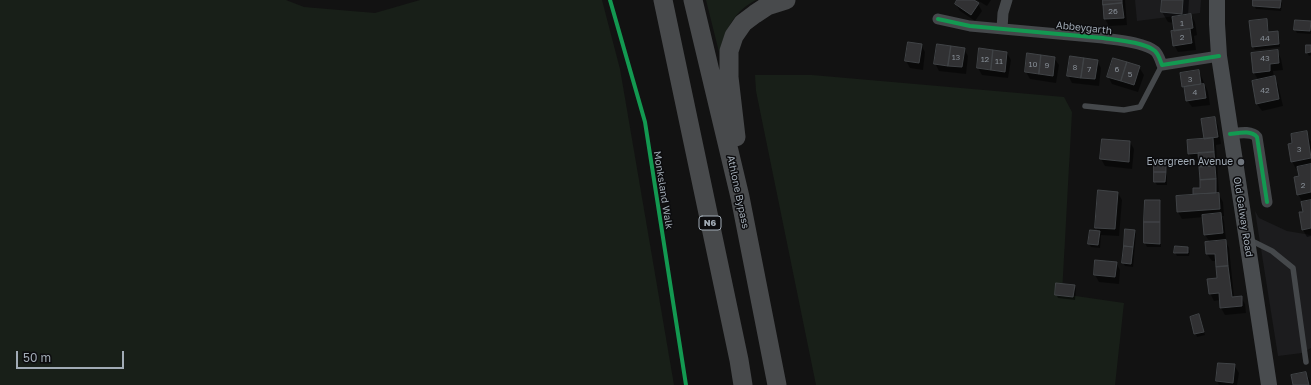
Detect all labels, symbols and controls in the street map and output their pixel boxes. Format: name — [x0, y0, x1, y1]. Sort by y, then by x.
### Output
house number: 26 — [1108, 6, 1118, 16]
house number: 1 — [1180, 18, 1184, 28]
street label: Abbeygarth — [1056, 19, 1112, 37]
house number: 2 — [1180, 32, 1184, 42]
house number: 44 — [1260, 33, 1270, 43]
house number: 13 — [952, 52, 960, 62]
house number: 43 — [1260, 53, 1270, 63]
house number: 12 — [981, 54, 989, 64]
house number: 11 — [995, 56, 1003, 66]
house number: 10 — [1029, 59, 1037, 69]
house number: 9 — [1045, 60, 1049, 70]
house number: 8 — [1073, 62, 1077, 72]
house number: 7 — [1087, 64, 1091, 74]
house number: 6 — [1115, 64, 1119, 74]
house number: 5 — [1128, 69, 1132, 79]
house number: 3 — [1188, 74, 1192, 84]
house number: 42 — [1260, 85, 1270, 95]
house number: 4 — [1193, 87, 1197, 97]
house number: 3 — [1297, 144, 1301, 154]
street label: Monksland Walk — [651, 150, 675, 230]
street label: Athlone Bypass — [724, 154, 752, 230]
place label: Evergreen Avenue — [1147, 156, 1233, 168]
marker: Evergreen Avenue — [1236, 157, 1246, 167]
street label: Old Galway Road — [1231, 176, 1255, 258]
house number: 2 — [1301, 180, 1305, 190]
road number: N6 — [699, 216, 721, 230]
scale bar — [18, 343, 126, 369]
text: 50 m — [23, 350, 51, 365]

